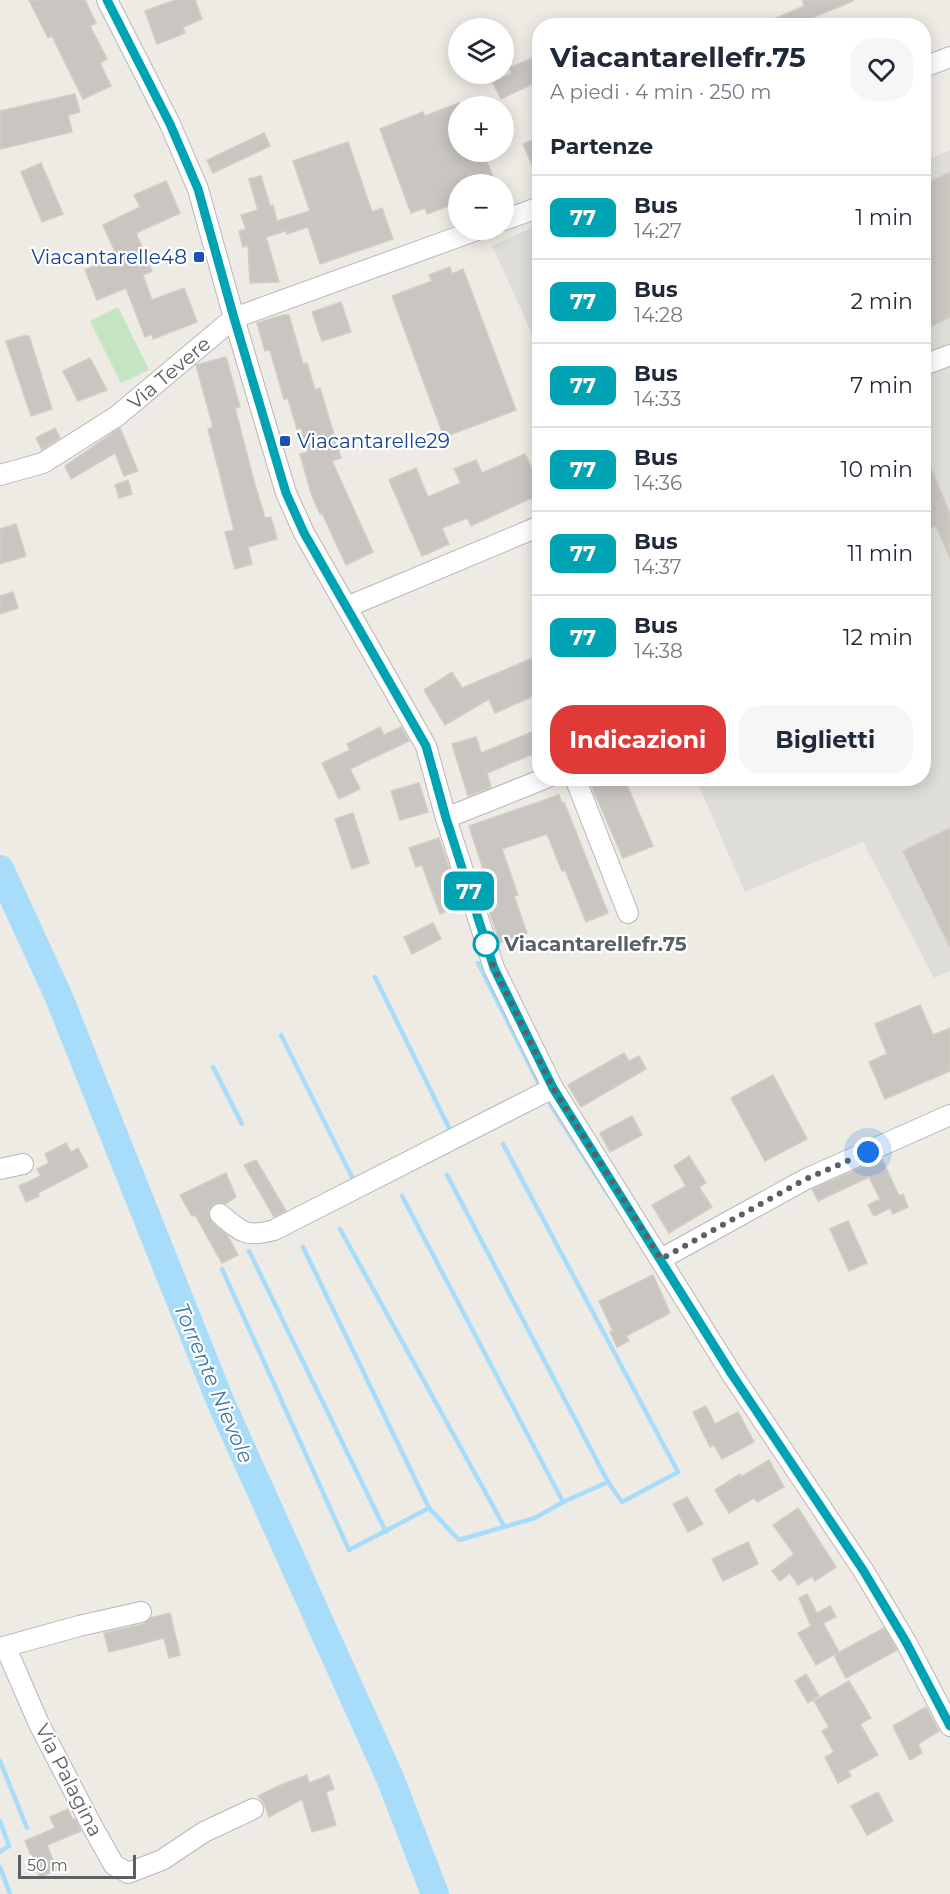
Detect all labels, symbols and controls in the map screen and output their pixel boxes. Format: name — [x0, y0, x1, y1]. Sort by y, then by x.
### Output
map controls — [448, 18, 514, 240]
button: layers — [448, 18, 514, 84]
button: heart — [850, 38, 913, 101]
text: Viacantarellefr.75 — [550, 40, 806, 74]
text: A piedi · 4 min · 250 m — [550, 80, 772, 104]
button: + — [448, 96, 514, 162]
text: Partenze — [550, 133, 653, 160]
button: − — [448, 174, 514, 240]
text: Bus — [634, 192, 678, 219]
text: 1 min — [855, 204, 913, 231]
text: 77 — [570, 205, 596, 230]
text: 14:27 — [634, 219, 682, 243]
place label: Viacantarelle48 — [31, 245, 187, 269]
marker: Viacantarelle48 — [192, 250, 206, 264]
text: Bus — [634, 276, 678, 303]
text: 2 min — [851, 288, 913, 315]
text: 77 — [570, 289, 596, 314]
text: 14:28 — [634, 303, 683, 327]
street label: Via Tevere — [123, 331, 215, 415]
text: Bus — [634, 360, 678, 387]
text: 7 min — [850, 372, 913, 399]
text: 77 — [570, 373, 596, 398]
text: 14:33 — [634, 387, 681, 411]
place label: Viacantarelle29 — [297, 429, 450, 453]
marker: Viacantarelle29 — [278, 434, 292, 448]
text: Bus — [634, 444, 678, 471]
text: 10 min — [841, 456, 913, 483]
text: 77 — [570, 457, 596, 482]
text: 14:36 — [634, 471, 682, 495]
text: Bus — [634, 528, 678, 555]
text: 11 min — [847, 540, 913, 567]
text: 77 — [570, 541, 596, 566]
text: 14:37 — [634, 555, 682, 579]
text: Bus — [634, 612, 678, 639]
text: 12 min — [843, 624, 913, 651]
text: 77 — [570, 625, 596, 650]
text: 14:38 — [634, 639, 683, 663]
button: Indicazioni — [550, 705, 726, 774]
button: Biglietti — [738, 705, 913, 774]
line badge: 77 — [442, 872, 496, 910]
text: 77 — [456, 879, 482, 904]
marker: Viacantarellefr.75 — [473, 931, 499, 957]
place label: Viacantarellefr.75 — [503, 932, 687, 956]
your location — [853, 1137, 883, 1167]
water label: Torrente Nievole — [169, 1299, 259, 1467]
street label: Via Palagina — [30, 1720, 108, 1840]
scale bar — [18, 1852, 136, 1880]
text: 50 m — [27, 1856, 68, 1875]

